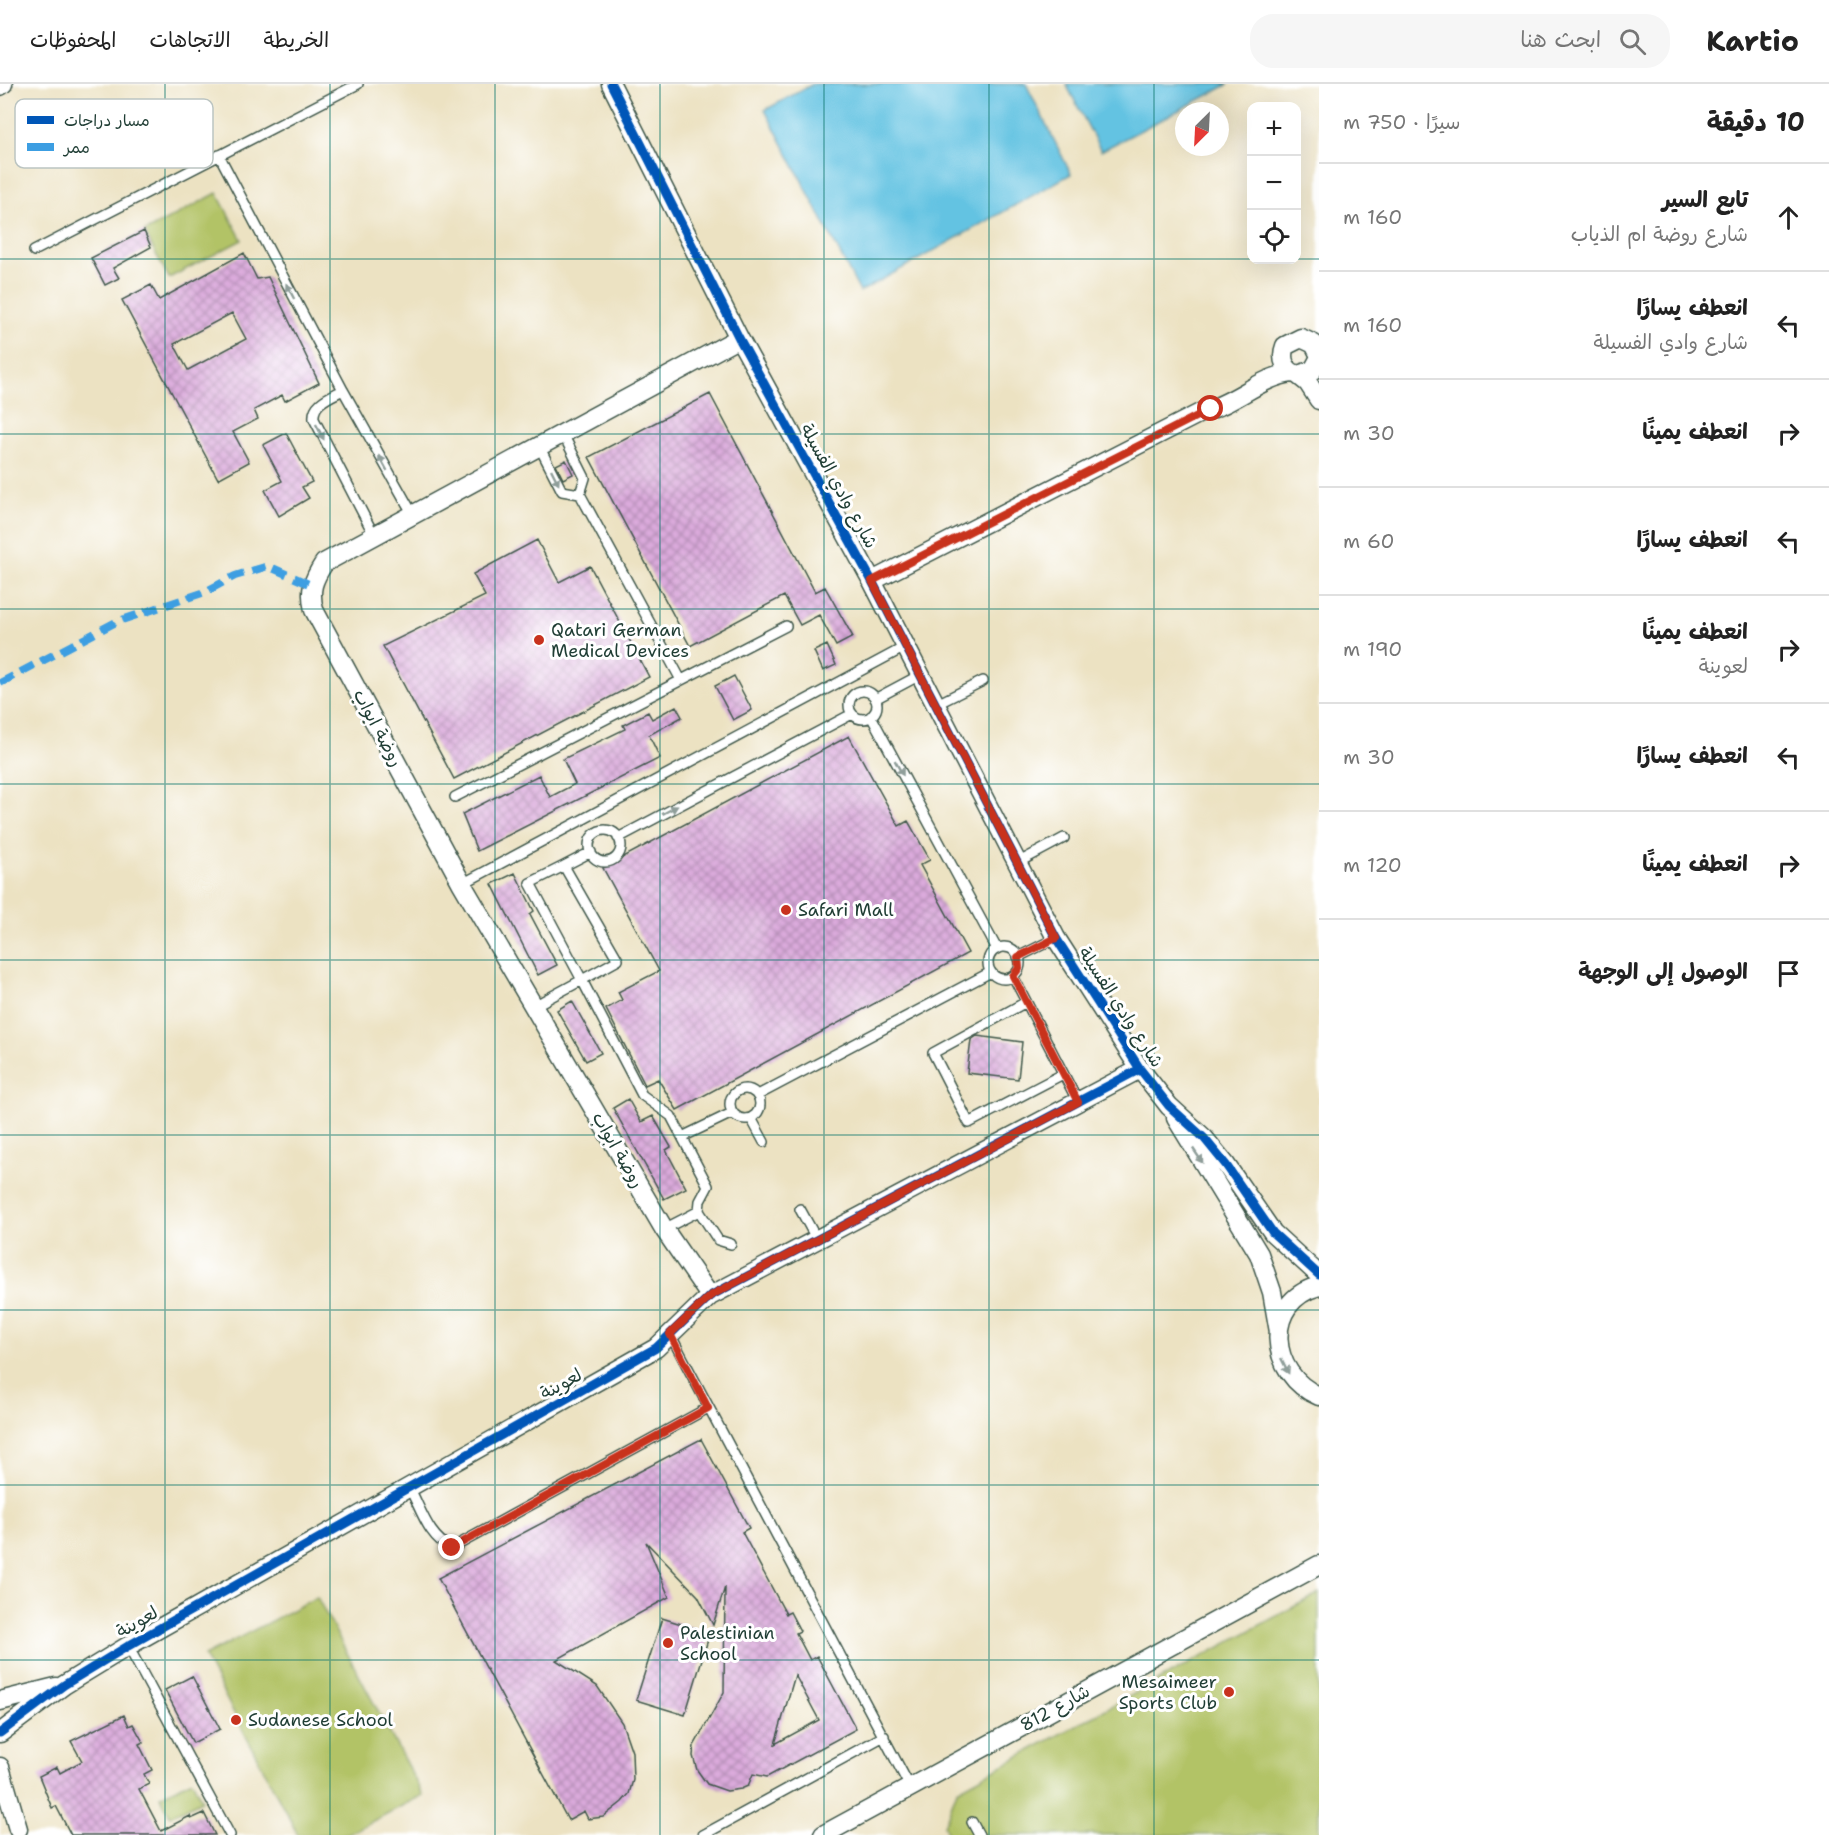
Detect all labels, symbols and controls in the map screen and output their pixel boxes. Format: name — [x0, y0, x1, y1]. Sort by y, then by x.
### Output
search box — [1250, 14, 1670, 68]
text: Kartio — [1706, 22, 1799, 60]
text: ابحث هنا — [1520, 25, 1601, 54]
icon: search — [1616, 25, 1649, 58]
text: المحفوظات — [30, 26, 116, 54]
text: الاتجاهات — [149, 26, 231, 54]
text: الخريطة — [264, 26, 329, 54]
legend — [15, 99, 213, 168]
north arrow — [1175, 102, 1229, 156]
map controls — [1247, 102, 1301, 264]
button: + — [1247, 102, 1301, 156]
text: 10 دقيقة — [1707, 104, 1805, 139]
text: سيرًا · 750 m — [1343, 109, 1460, 135]
text: مسار دراجات — [64, 110, 150, 131]
text: ممر — [62, 137, 90, 158]
button: − — [1247, 156, 1301, 210]
text: تابع السير — [1662, 185, 1748, 214]
icon: ahead — [1772, 201, 1805, 234]
text: 160 m — [1343, 204, 1402, 230]
button: locate — [1247, 210, 1301, 264]
text: شارع روضة ام الذياب — [1571, 221, 1748, 247]
one-way arrow — [285, 282, 295, 299]
text: انعطف يسارًا — [1636, 293, 1748, 322]
icon: left — [1772, 309, 1805, 342]
text: 160 m — [1343, 312, 1402, 338]
text: شارع وادي الفسيلة — [1594, 329, 1748, 355]
route start — [1197, 395, 1223, 421]
text: انعطف يمينًا — [1642, 417, 1748, 446]
icon: right — [1772, 417, 1805, 450]
street label: شارع وادي الفسيلة — [794, 419, 883, 553]
text: 30 m — [1343, 420, 1395, 446]
one-way arrow — [315, 423, 325, 440]
one-way arrow — [377, 455, 388, 471]
one-way arrow — [550, 468, 559, 485]
text: انعطف يسارًا — [1636, 525, 1748, 554]
icon: left — [1772, 525, 1805, 558]
text: 60 m — [1343, 528, 1395, 554]
text: انعطف يمينًا — [1642, 617, 1748, 646]
place label: Qatari German Medical Devices — [551, 618, 689, 663]
marker: Qatari German Medical Devices — [532, 633, 546, 647]
icon: right — [1772, 633, 1805, 666]
text: 190 m — [1343, 636, 1402, 662]
text: لعوينة — [1699, 653, 1748, 679]
street label: روضة ابواب — [348, 685, 408, 771]
text: انعطف يسارًا — [1636, 741, 1748, 770]
icon: left — [1772, 741, 1805, 774]
text: 30 m — [1343, 744, 1395, 770]
one-way arrow — [894, 759, 904, 776]
one-way arrow — [662, 805, 679, 815]
text: انعطف يمينًا — [1642, 849, 1748, 878]
icon: right — [1772, 849, 1805, 882]
text: 120 m — [1343, 852, 1402, 878]
place label: Safari Mall — [798, 898, 894, 922]
marker: Safari Mall — [779, 903, 793, 917]
street label: شارع وادي الفسيلة — [1072, 942, 1169, 1072]
text: الوصول إلى الوجهة — [1578, 957, 1748, 986]
icon: arrive — [1772, 957, 1805, 990]
street label: روضة ابواب — [587, 1107, 649, 1193]
one-way arrow — [1193, 1148, 1204, 1165]
one-way arrow — [1281, 1358, 1290, 1375]
street label: لعوينة — [536, 1363, 586, 1405]
route end — [438, 1534, 464, 1560]
street label: لعوينة — [112, 1601, 162, 1643]
place label: Palestinian School — [680, 1621, 775, 1666]
marker: Palestinian School — [661, 1636, 675, 1650]
place label: Mesaimeer Sports Club — [1119, 1670, 1217, 1715]
street label: شارع 812 — [1016, 1679, 1094, 1737]
marker: Mesaimeer Sports Club — [1222, 1685, 1236, 1699]
place label: Sudanese School — [248, 1708, 394, 1732]
marker: Sudanese School — [229, 1713, 243, 1727]

